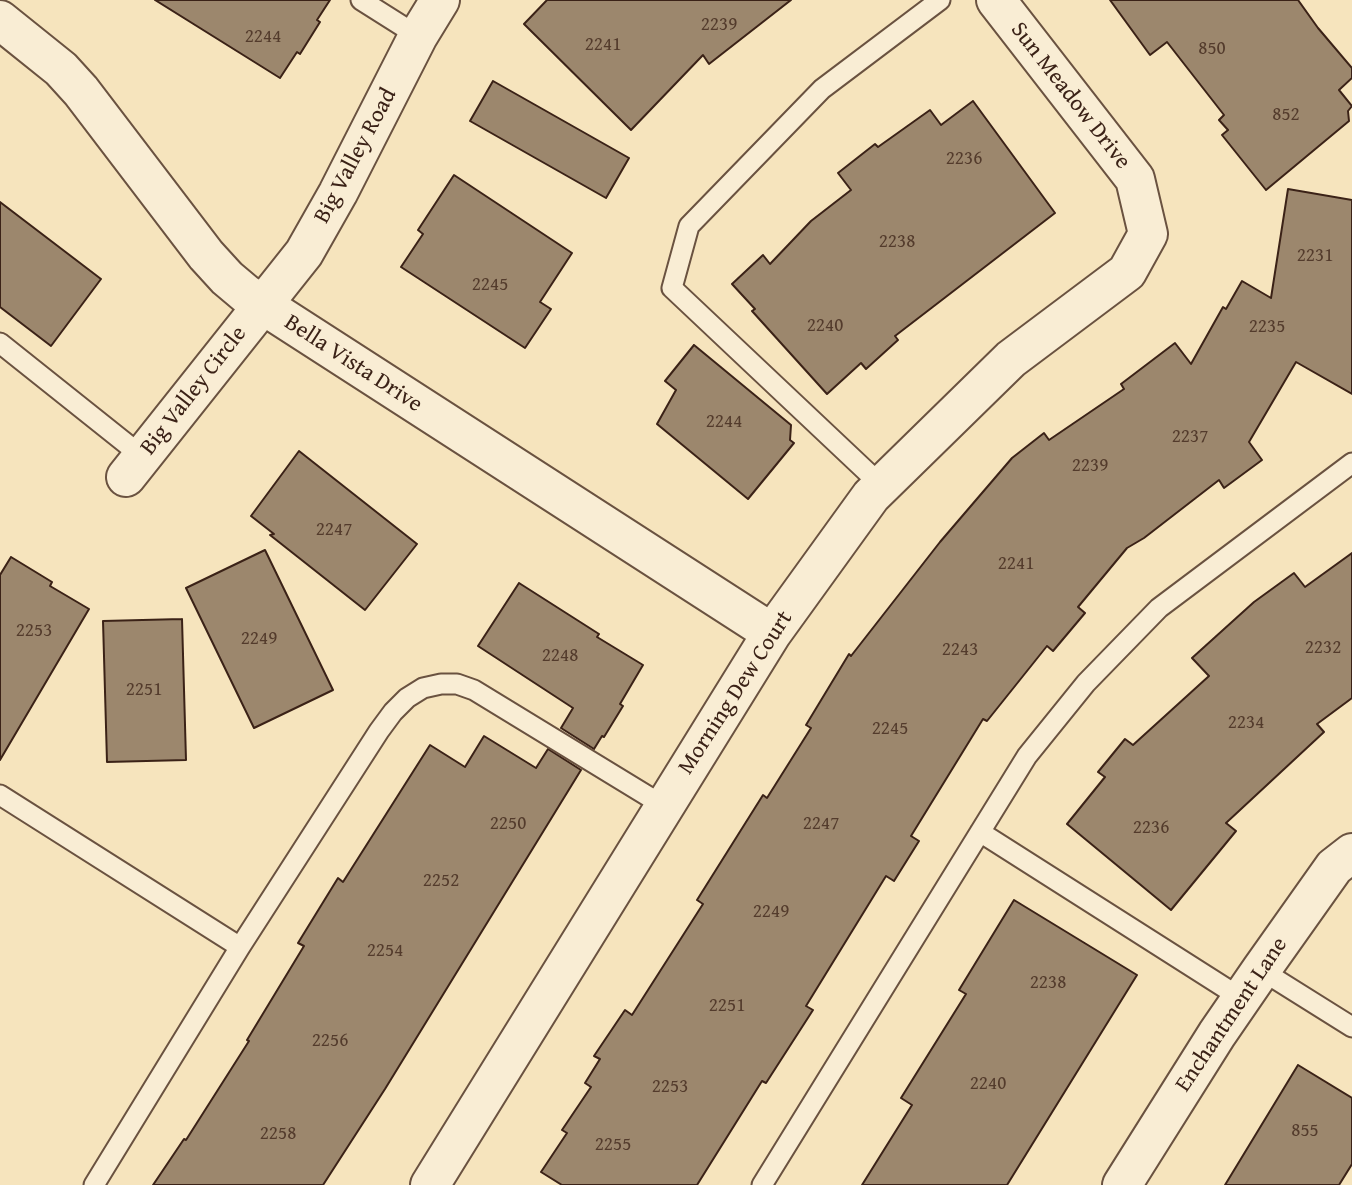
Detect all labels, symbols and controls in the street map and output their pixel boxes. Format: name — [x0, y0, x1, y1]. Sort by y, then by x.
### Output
house number: 2239 — [701, 14, 737, 36]
street label: Sun Meadow Drive — [1004, 17, 1136, 175]
house number: 2244 — [245, 26, 281, 48]
house number: 2241 — [585, 34, 621, 56]
house number: 850 — [1198, 38, 1226, 60]
street label: Big Valley Road — [309, 84, 403, 228]
house number: 852 — [1272, 104, 1300, 126]
house number: 2236 — [946, 148, 982, 170]
house number: 2238 — [879, 231, 915, 253]
house number: 2231 — [1297, 245, 1333, 267]
house number: 2245 — [472, 274, 508, 296]
street label: Bella Vista Drive — [279, 309, 427, 419]
house number: 2240 — [807, 315, 843, 337]
house number: 2235 — [1249, 316, 1285, 338]
street label: Big Valley Circle — [135, 321, 253, 461]
house number: 2244 — [706, 411, 742, 433]
house number: 2237 — [1172, 426, 1208, 448]
house number: 2239 — [1072, 455, 1108, 477]
house number: 2247 — [316, 519, 352, 541]
house number: 2241 — [998, 553, 1034, 575]
street label: Morning Dew Court — [673, 606, 799, 780]
house number: 2253 — [16, 620, 52, 642]
house number: 2249 — [241, 628, 277, 650]
house number: 2232 — [1305, 637, 1341, 659]
house number: 2243 — [942, 639, 978, 661]
house number: 2248 — [542, 645, 578, 667]
house number: 2251 — [126, 679, 162, 701]
house number: 2234 — [1228, 712, 1264, 734]
house number: 2245 — [872, 718, 908, 740]
house number: 2250 — [490, 813, 526, 835]
house number: 2247 — [803, 813, 839, 835]
house number: 2236 — [1133, 817, 1169, 839]
house number: 2252 — [423, 870, 459, 892]
house number: 2249 — [753, 901, 789, 923]
street label: Enchantment Lane — [1170, 932, 1294, 1098]
house number: 2254 — [367, 940, 403, 962]
house number: 2238 — [1030, 972, 1066, 994]
house number: 2251 — [709, 995, 745, 1017]
house number: 2256 — [312, 1030, 348, 1052]
house number: 2240 — [970, 1073, 1006, 1095]
house number: 2253 — [652, 1076, 688, 1098]
house number: 855 — [1291, 1120, 1319, 1142]
house number: 2258 — [260, 1123, 296, 1145]
house number: 2255 — [595, 1134, 631, 1156]

